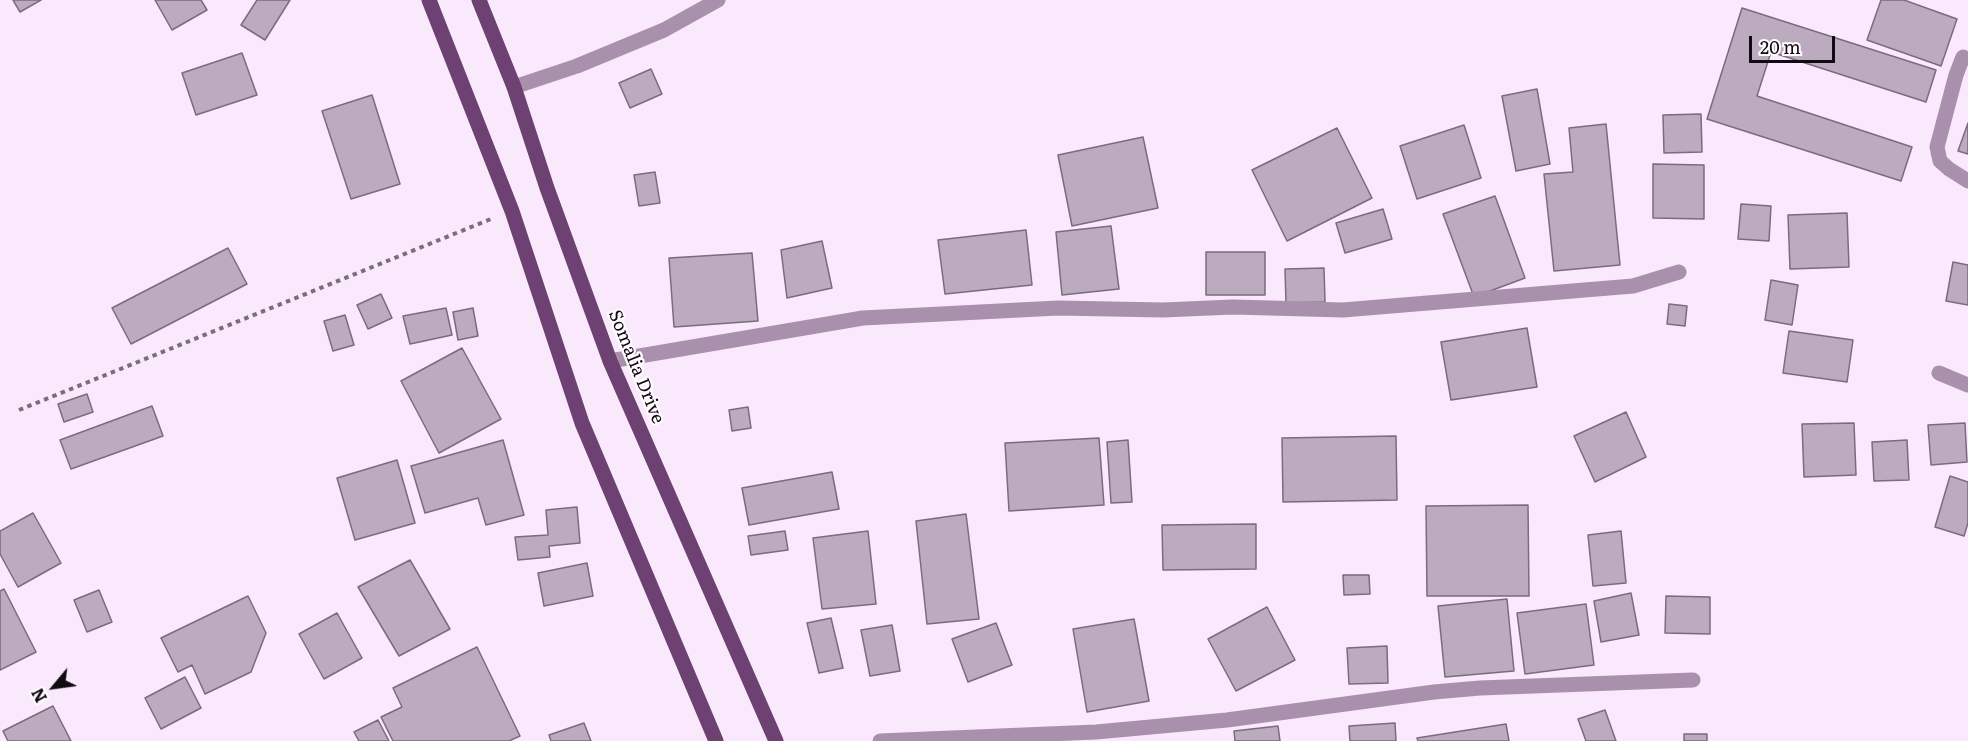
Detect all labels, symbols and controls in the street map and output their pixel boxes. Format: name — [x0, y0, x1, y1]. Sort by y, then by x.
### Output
scale bar — [1752, 24, 1838, 62]
text: 20 m — [1760, 33, 1801, 60]
street label: Somalia Drive — [603, 307, 669, 427]
north arrow — [24, 657, 84, 717]
text: N — [25, 684, 52, 707]

